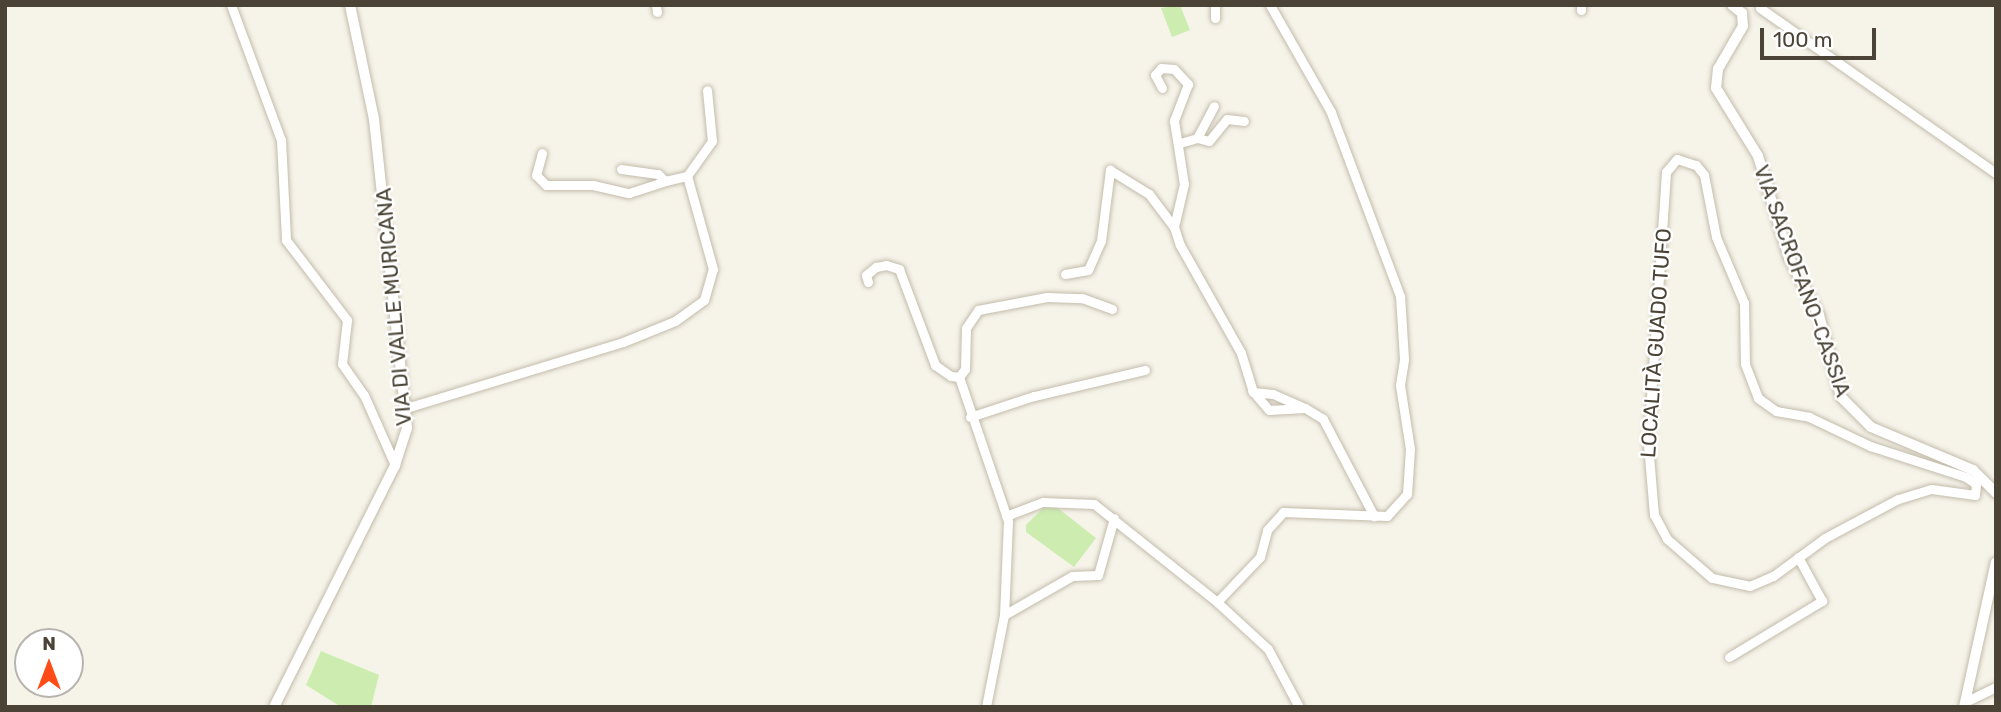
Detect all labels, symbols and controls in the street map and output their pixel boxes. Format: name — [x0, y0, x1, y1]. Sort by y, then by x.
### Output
scale bar — [1763, 14, 1878, 58]
text: 100 m — [1773, 27, 1832, 52]
street label: VIA SACROFANO-CASSIA — [1748, 161, 1856, 401]
street label: VIA DI VALLE MURICANA — [371, 186, 417, 428]
street label: LOCALITÀ GUADO TUFO — [1635, 227, 1677, 459]
north arrow — [14, 628, 84, 698]
text: N — [42, 632, 56, 655]

